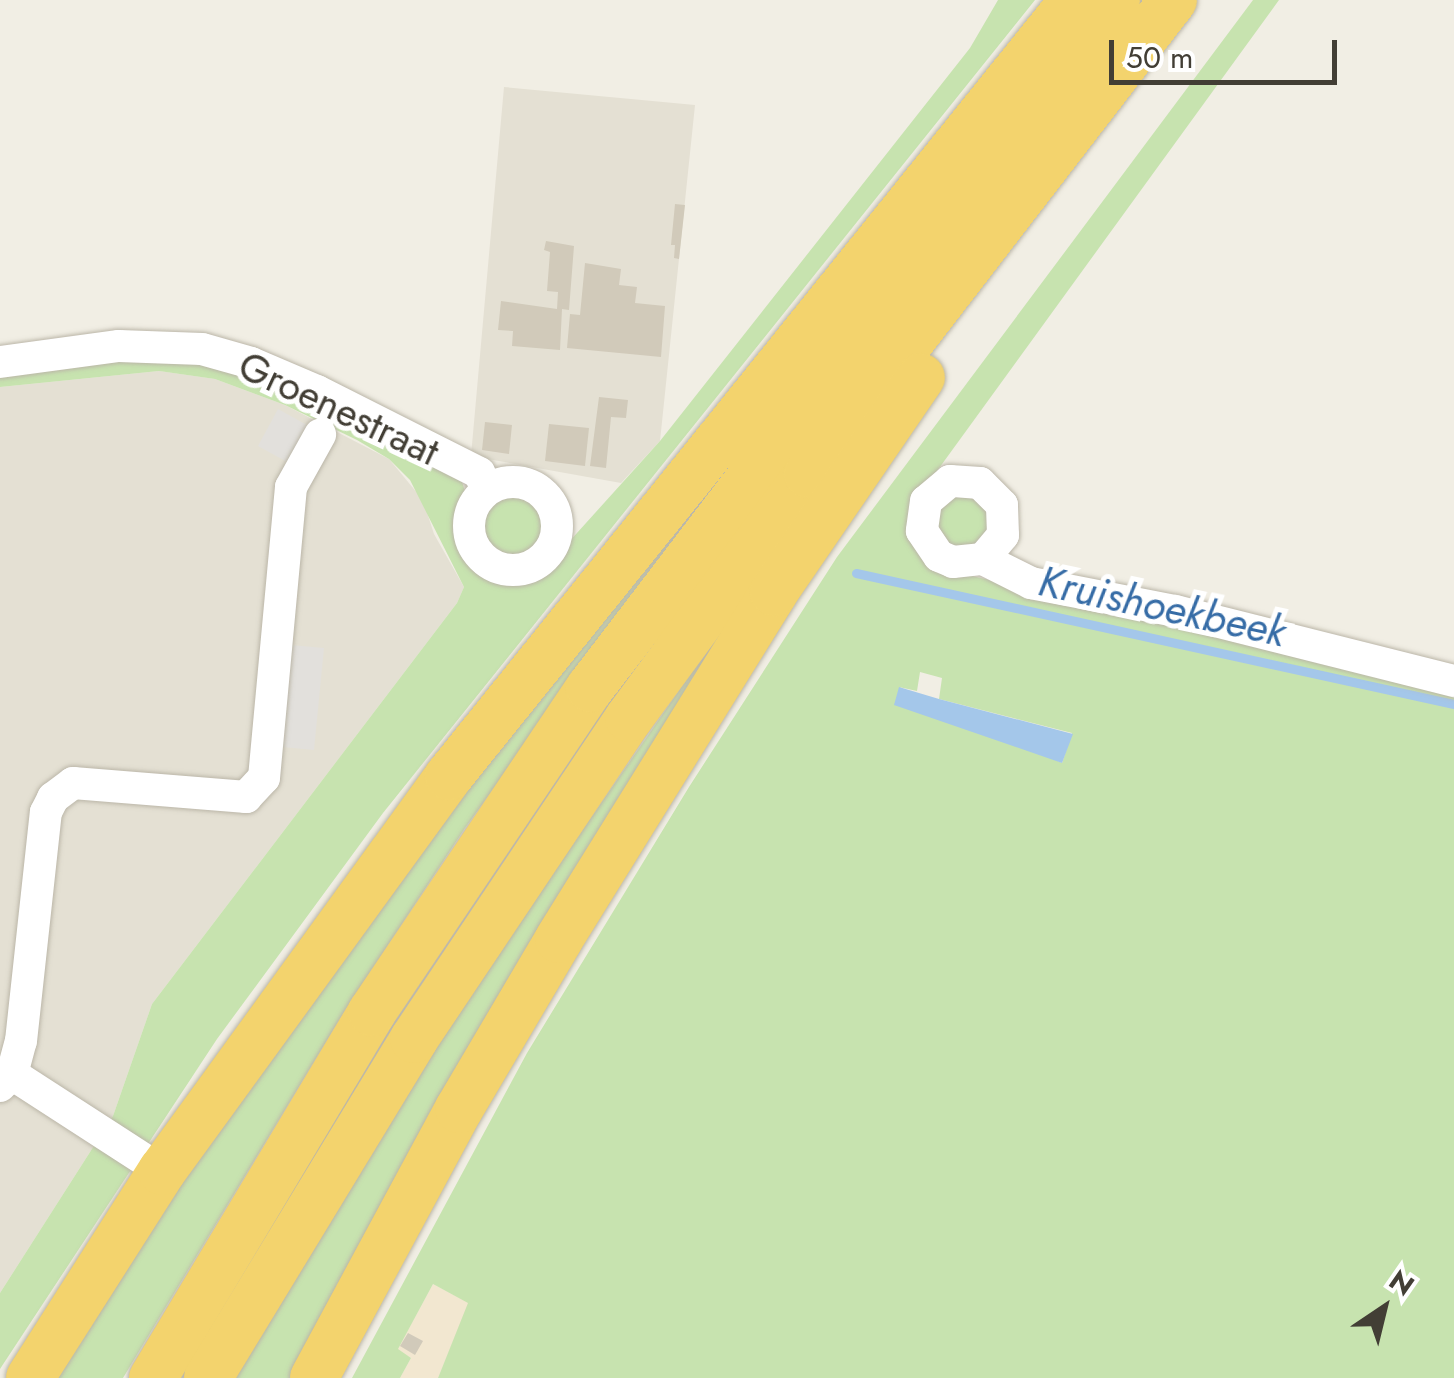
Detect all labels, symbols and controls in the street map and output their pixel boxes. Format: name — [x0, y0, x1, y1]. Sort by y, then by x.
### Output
scale bar — [1114, 20, 1342, 82]
text: 50 m — [1126, 36, 1193, 79]
street label: Groenestraat — [231, 341, 447, 475]
water label: Kruishoekbeek — [1034, 556, 1290, 658]
north arrow — [1334, 1258, 1434, 1358]
text: N — [1381, 1260, 1422, 1306]

